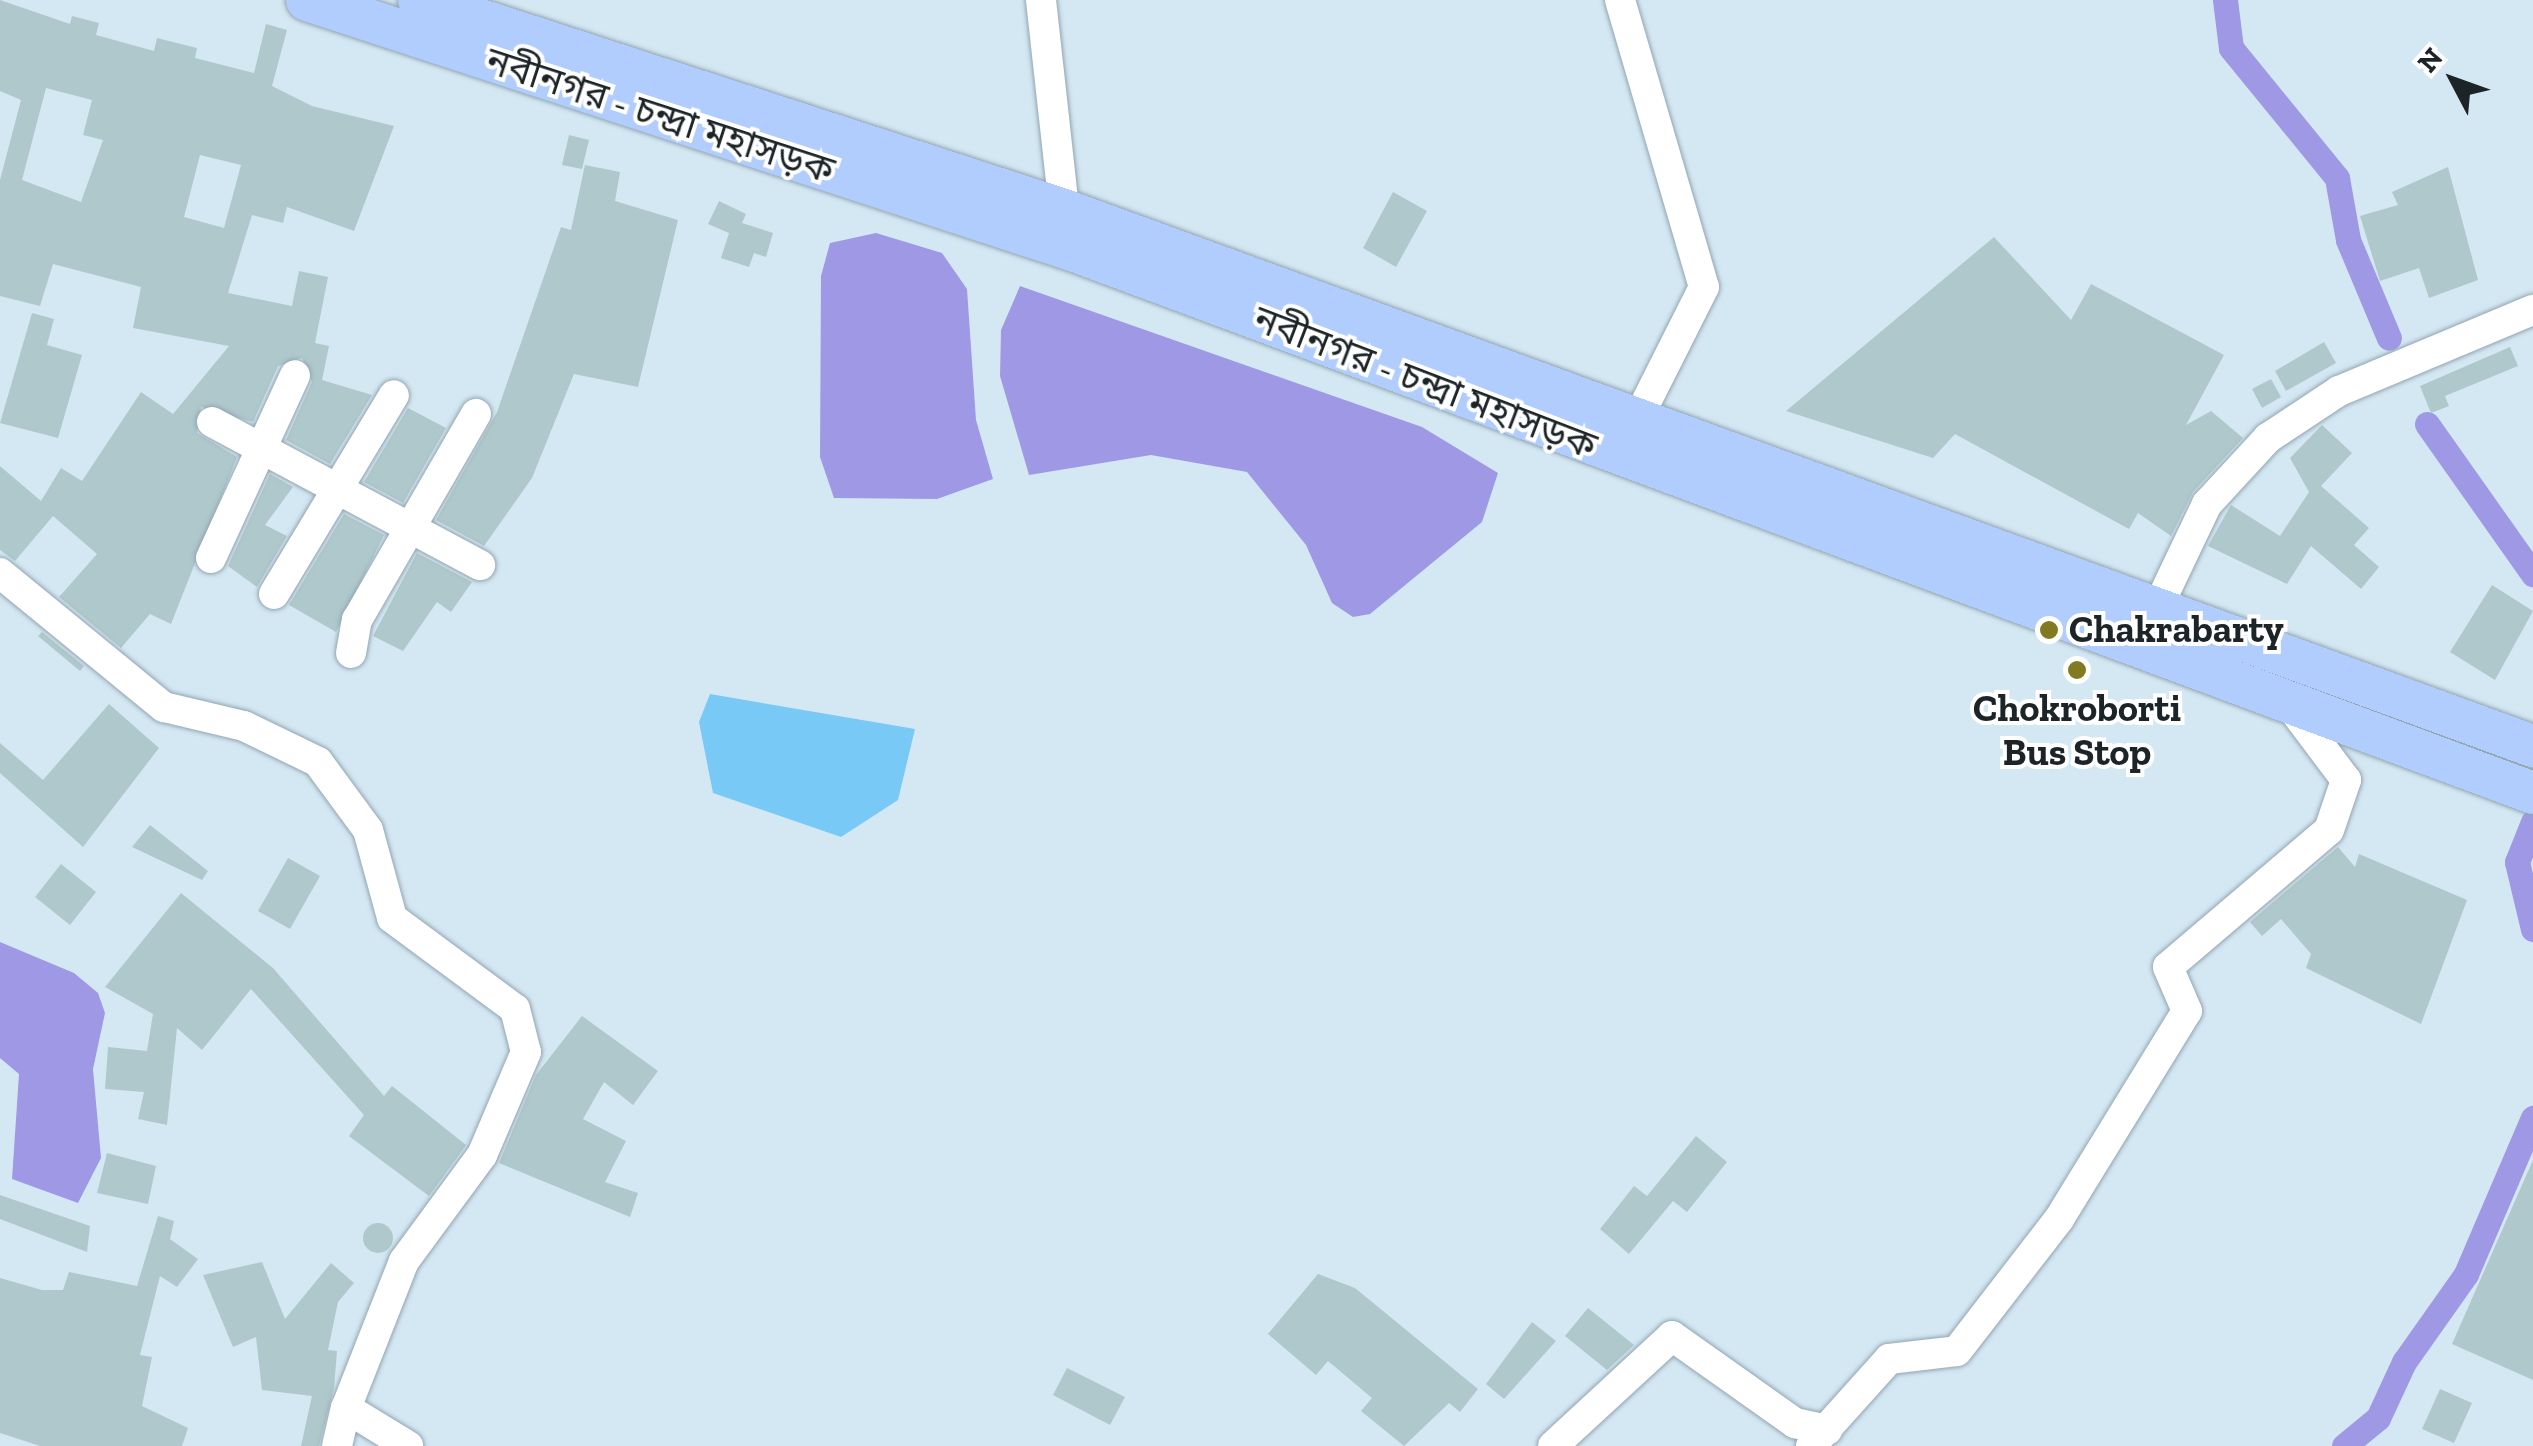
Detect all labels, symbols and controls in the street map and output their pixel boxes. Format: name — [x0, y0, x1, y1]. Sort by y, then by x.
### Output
north arrow — [2403, 30, 2503, 130]
street label: নবীনগর - চন্দ্রা মহাসড়ক — [480, 38, 840, 194]
text: N — [2411, 41, 2449, 79]
street label: নবীনগর - চন্দ্রা মহাসড়ক — [1247, 297, 1603, 469]
place label: Chakrabarty — [2069, 607, 2284, 653]
marker: Chakrabarty — [2038, 619, 2060, 641]
marker: Chokroborti Bus Stop — [2066, 659, 2088, 681]
place label: Chokroborti Bus Stop — [1973, 686, 2181, 776]

